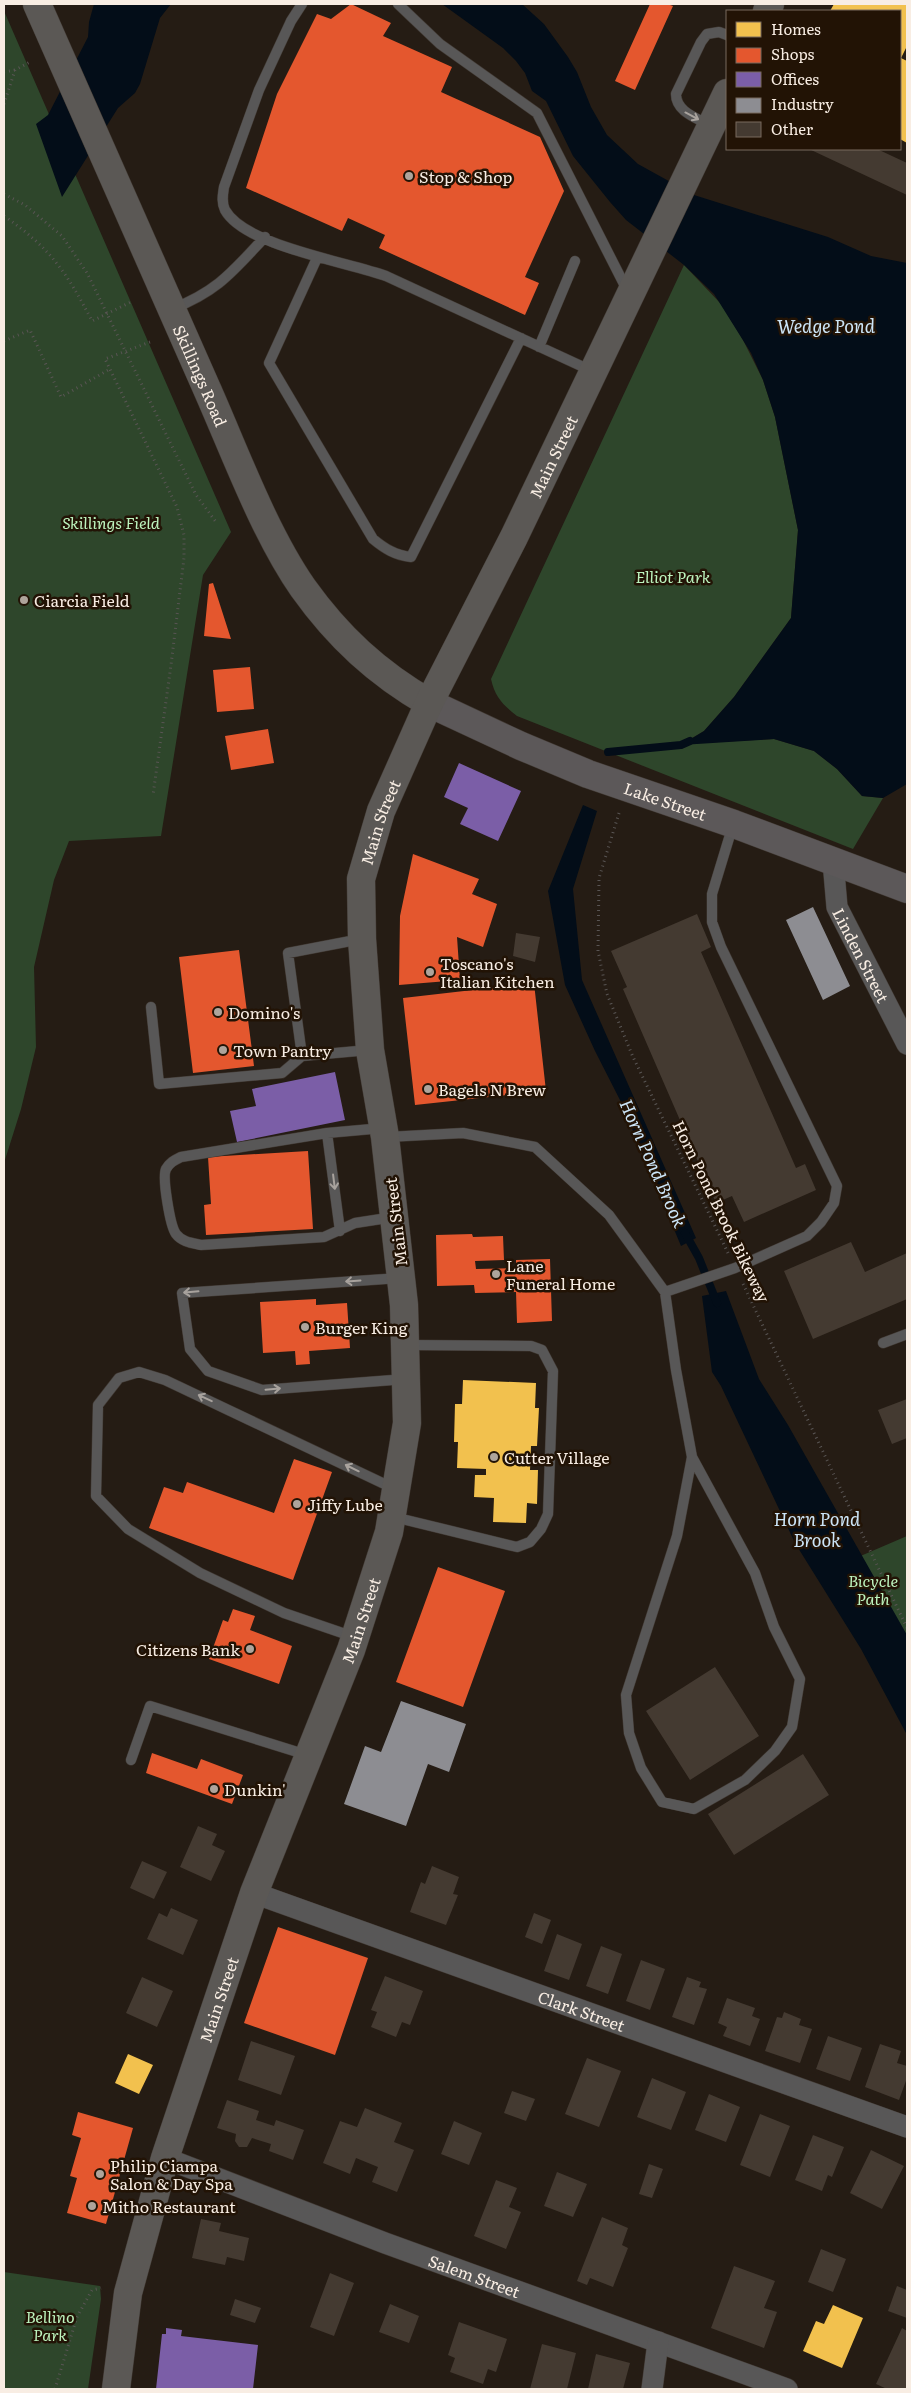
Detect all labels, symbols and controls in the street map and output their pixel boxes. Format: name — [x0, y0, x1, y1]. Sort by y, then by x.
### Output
legend — [726, 10, 901, 150]
text: Homes — [771, 17, 821, 40]
text: Shops — [771, 42, 814, 65]
text: Offices — [771, 67, 819, 90]
text: Industry — [771, 92, 834, 115]
one-way arrow — [684, 111, 699, 121]
text: Other — [771, 117, 813, 140]
place label: Stop & Shop — [419, 164, 513, 188]
marker: Stop & Shop — [403, 170, 415, 182]
water label: Wedge Pond — [777, 312, 876, 339]
street label: Skillings Road — [168, 321, 234, 430]
street label: Main Street — [523, 410, 583, 502]
park label: Skillings Field — [62, 510, 161, 534]
park label: Elliot Park — [635, 564, 711, 588]
place label: Ciarcia Field — [34, 588, 130, 612]
marker: Ciarcia Field — [18, 594, 30, 606]
street label: Main Street — [354, 775, 406, 868]
street label: Lake Street — [621, 775, 710, 826]
street label: Linden Street — [827, 903, 896, 1007]
place label: Toscano's Italian Kitchen — [440, 951, 555, 993]
marker: Toscano's Italian Kitchen — [424, 966, 436, 978]
place label: Domino's — [228, 1000, 300, 1024]
marker: Domino's — [212, 1006, 224, 1018]
place label: Town Pantry — [233, 1038, 332, 1062]
marker: Town Pantry — [217, 1044, 229, 1056]
place label: Bagels N Brew — [438, 1077, 546, 1101]
marker: Bagels N Brew — [422, 1083, 434, 1095]
water label: Horn Pond Brook — [614, 1094, 694, 1232]
street label: Horn Pond Brook Bikeway — [667, 1116, 777, 1307]
one-way arrow — [329, 1173, 339, 1189]
street label: Main Street — [378, 1176, 412, 1268]
place label: Lane Funeral Home — [506, 1253, 615, 1295]
marker: Lane Funeral Home — [490, 1268, 502, 1280]
one-way arrow — [345, 1277, 361, 1286]
one-way arrow — [183, 1287, 199, 1297]
place label: Burger King — [315, 1315, 408, 1339]
marker: Burger King — [299, 1321, 311, 1333]
one-way arrow — [265, 1384, 281, 1394]
one-way arrow — [198, 1393, 213, 1403]
place label: Cutter Village — [504, 1445, 610, 1469]
marker: Cutter Village — [488, 1451, 500, 1463]
one-way arrow — [345, 1463, 360, 1472]
place label: Jiffy Lube — [307, 1492, 383, 1516]
marker: Jiffy Lube — [291, 1498, 303, 1510]
water label: Horn Pond Brook — [774, 1505, 861, 1553]
park label: Bicycle Path — [848, 1568, 898, 1610]
street label: Main Street — [335, 1574, 386, 1667]
place label: Citizens Bank — [136, 1637, 240, 1661]
marker: Citizens Bank — [244, 1643, 256, 1655]
place label: Dunkin' — [224, 1777, 286, 1801]
marker: Dunkin' — [208, 1783, 220, 1795]
street label: Main Street — [193, 1953, 244, 2046]
street label: Clark Street — [535, 1984, 629, 2037]
place label: Philip Ciampa Salon & Day Spa — [110, 2153, 233, 2195]
marker: Philip Ciampa Salon & Day Spa — [94, 2168, 106, 2180]
place label: Mitho Restaurant — [102, 2194, 236, 2218]
marker: Mitho Restaurant — [86, 2200, 98, 2212]
street label: Salem Street — [425, 2248, 524, 2303]
park label: Bellino Park — [25, 2304, 75, 2346]

